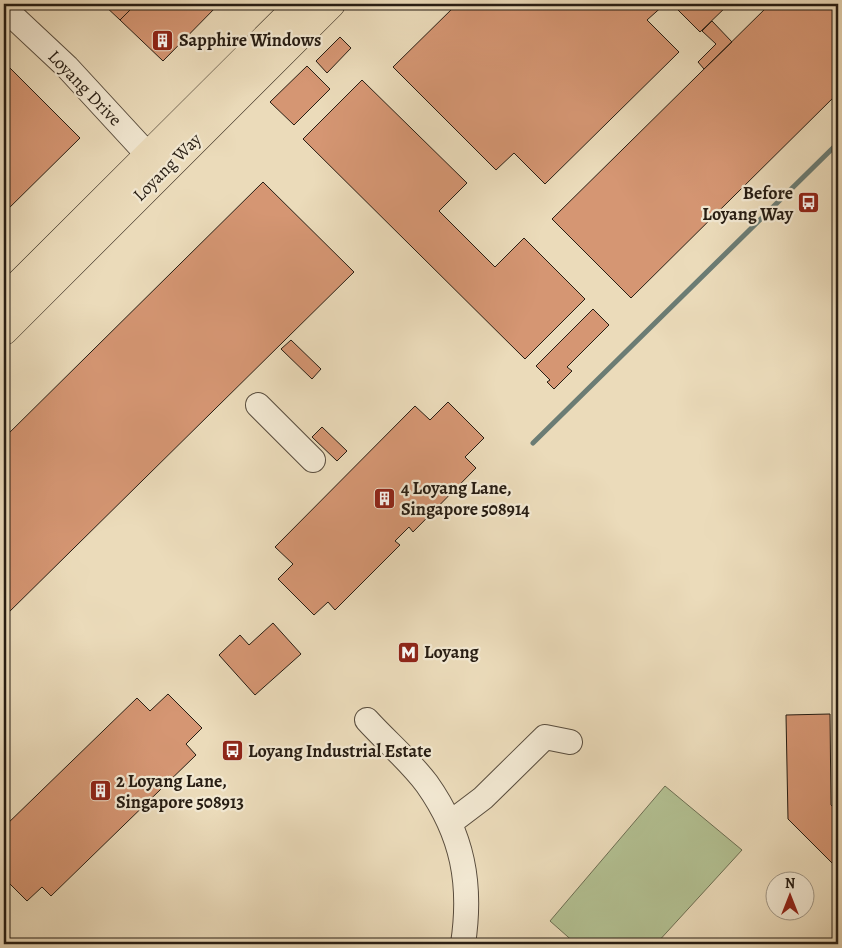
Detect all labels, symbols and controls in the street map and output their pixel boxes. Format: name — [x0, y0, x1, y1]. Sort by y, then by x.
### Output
building icon: Sapphire Windows — [151, 28, 175, 52]
place label: Sapphire Windows — [179, 28, 321, 52]
street label: Loyang Drive — [43, 45, 127, 131]
street label: Loyang Way — [127, 127, 207, 207]
place label: Before Loyang Way — [702, 181, 794, 226]
bus stop icon: Before Loyang Way — [797, 191, 821, 215]
place label: 4 Loyang Lane, Singapore 508914 — [401, 476, 530, 521]
building icon: 4 Loyang Lane, Singapore 508914 — [373, 486, 397, 510]
metro station icon: Loyang — [396, 640, 420, 664]
place label: Loyang — [424, 640, 480, 664]
bus stop icon: Loyang Industrial Estate — [220, 739, 244, 763]
place label: Loyang Industrial Estate — [248, 739, 431, 763]
place label: 2 Loyang Lane, Singapore 508913 — [116, 769, 244, 814]
building icon: 2 Loyang Lane, Singapore 508913 — [88, 779, 112, 803]
north arrow — [764, 870, 814, 920]
text: N — [785, 874, 795, 893]

